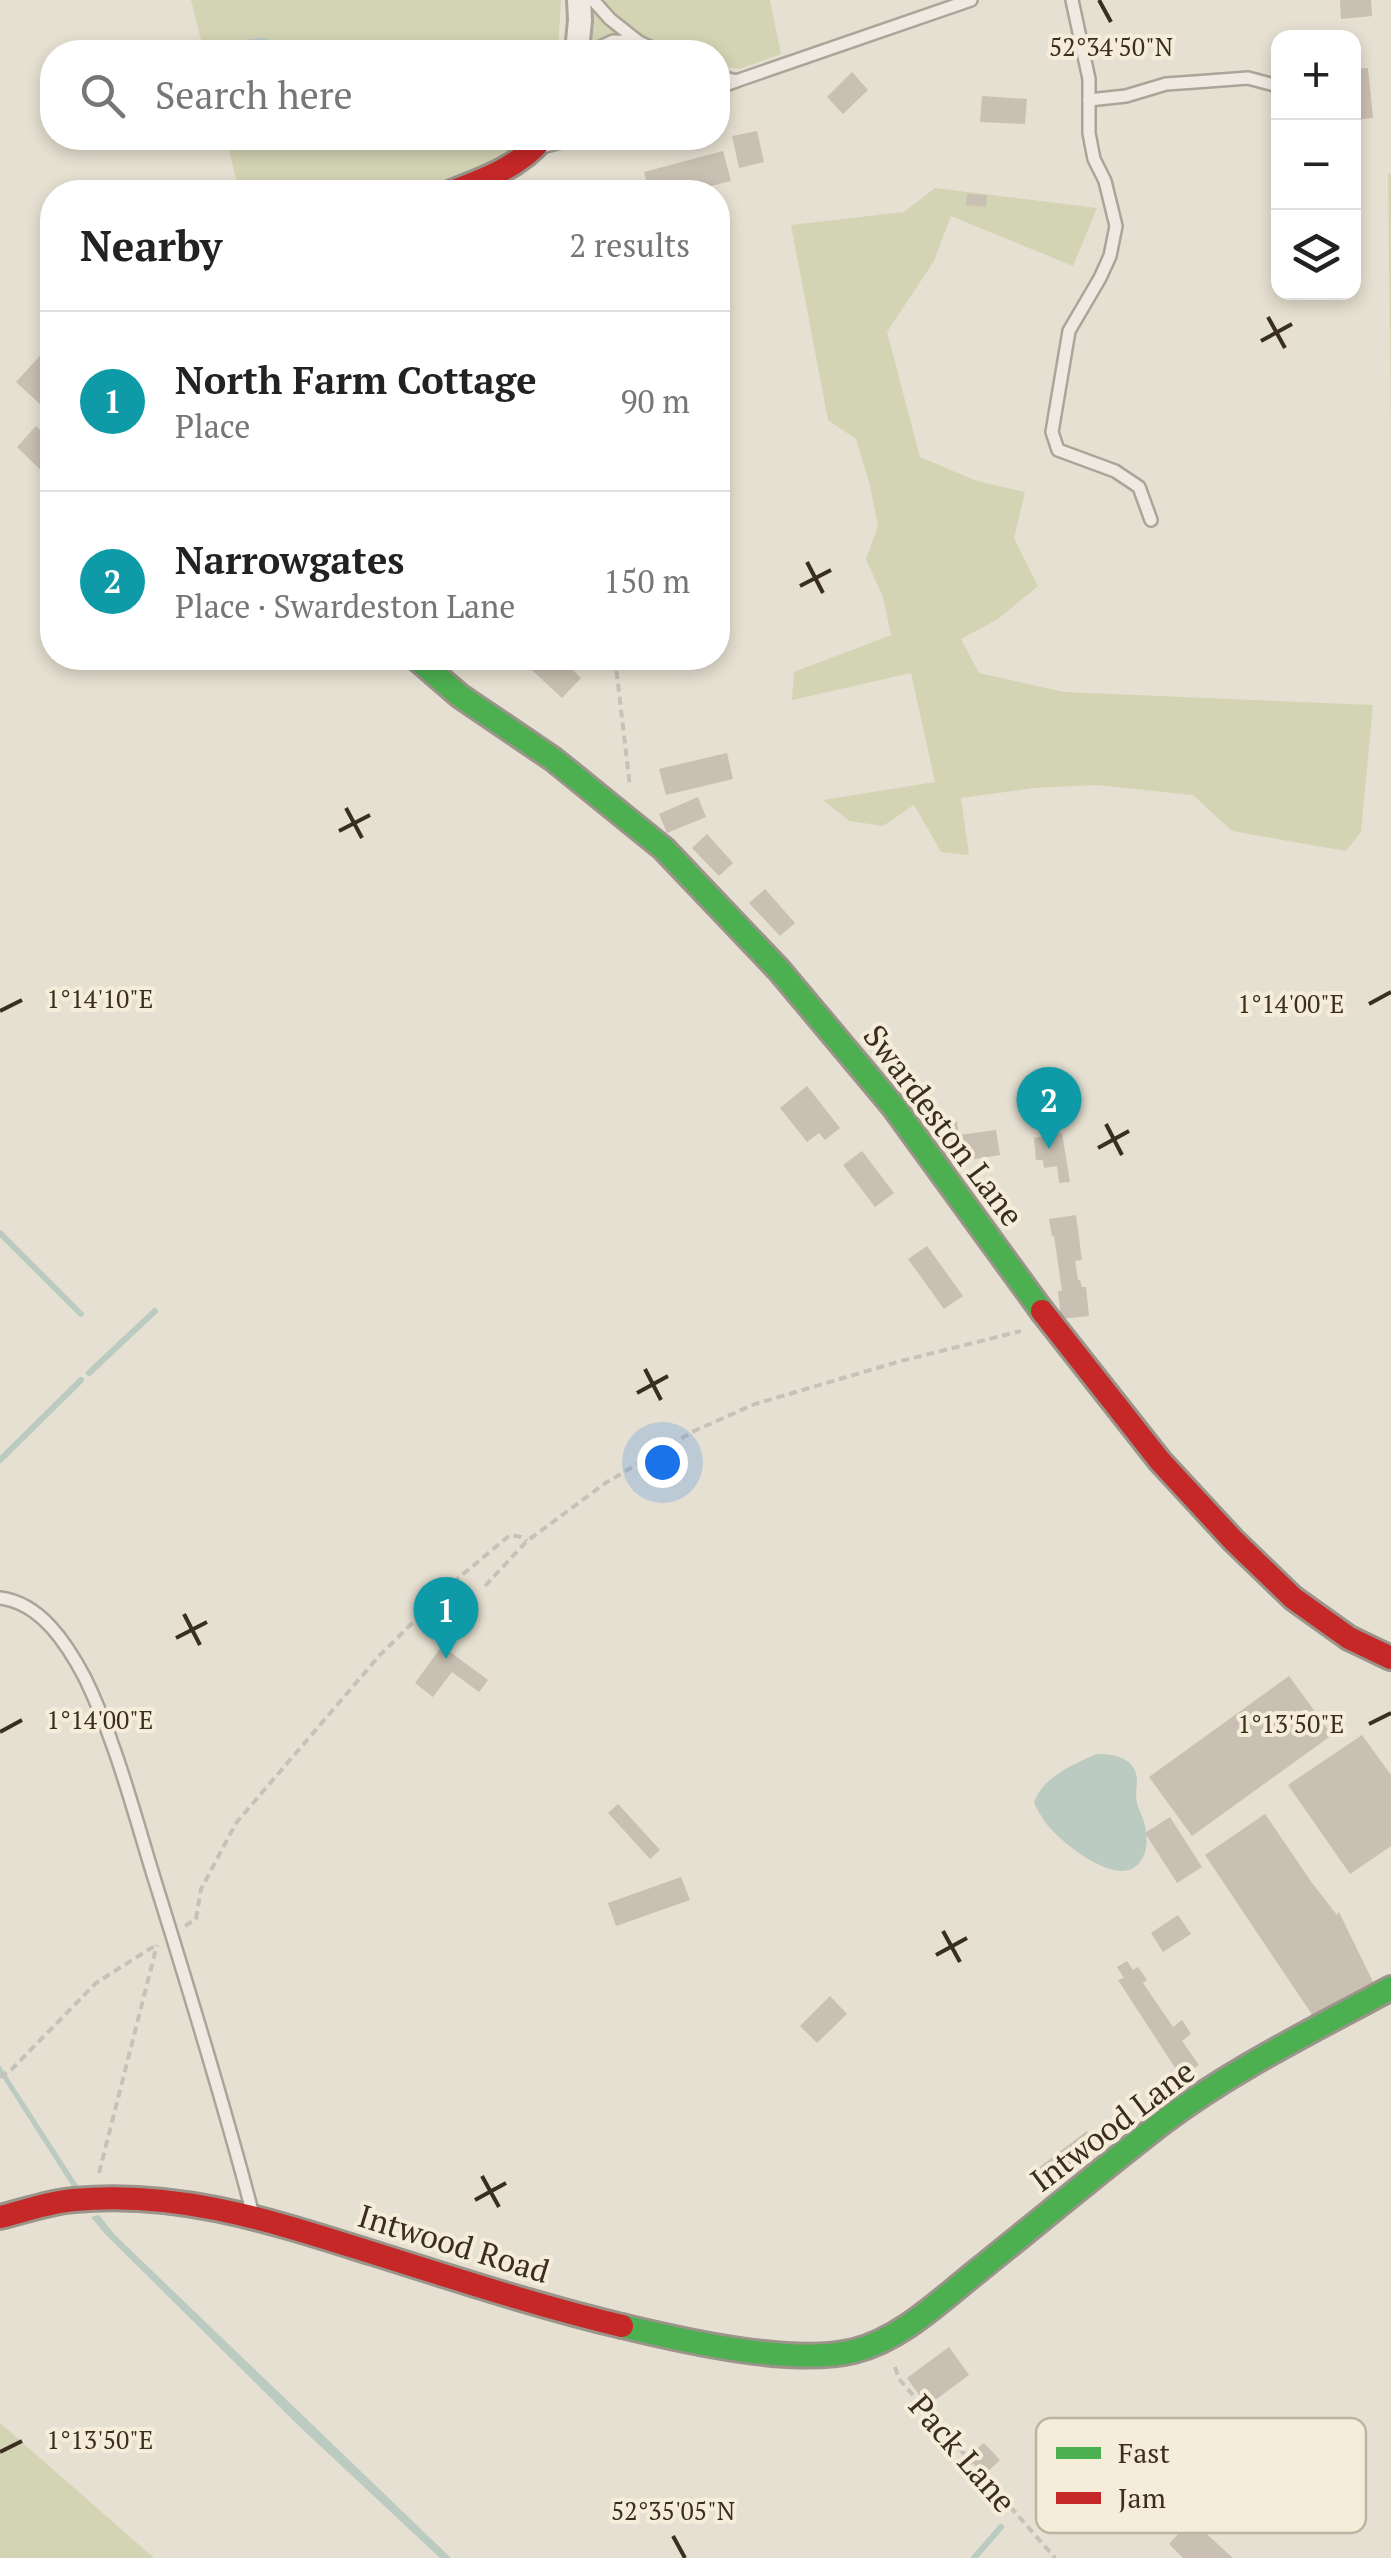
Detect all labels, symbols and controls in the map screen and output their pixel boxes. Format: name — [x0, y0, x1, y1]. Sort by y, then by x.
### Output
text: 52°34'50"N — [1049, 30, 1173, 63]
map controls — [1271, 30, 1361, 300]
button: + — [1271, 30, 1361, 120]
search box — [40, 40, 730, 150]
icon: search — [75, 68, 130, 123]
text: Search here — [155, 70, 353, 120]
button: − — [1271, 120, 1361, 210]
button: layers — [1271, 210, 1361, 300]
text: Nearby — [80, 217, 222, 273]
text: 2 results — [569, 224, 690, 266]
text: North Farm Cottage — [175, 355, 537, 405]
text: 1 — [103, 380, 122, 422]
text: 90 m — [620, 380, 690, 422]
text: Place — [175, 405, 250, 447]
text: Narrowgates — [175, 535, 405, 585]
text: 2 — [103, 560, 122, 602]
text: 150 m — [603, 560, 690, 602]
text: Place · Swardeston Lane — [175, 585, 515, 627]
text: 1°14'10"E — [47, 982, 153, 1015]
text: 1°14'00"E — [1238, 987, 1344, 1020]
street label: Swardeston Lane — [854, 1016, 1034, 1234]
pin: 2 — [1016, 1066, 1082, 1149]
your location — [637, 1437, 688, 1488]
pin: 1 — [414, 1576, 478, 1659]
text: 1°14'00"E — [47, 1703, 153, 1736]
text: 1°13'50"E — [1238, 1707, 1344, 1740]
street label: Intwood Lane — [1022, 2050, 1202, 2200]
street label: Intwood Road — [353, 2194, 555, 2292]
street label: Pack Lane — [900, 2385, 1026, 2521]
legend — [1036, 2418, 1366, 2533]
text: 1°13'50"E — [47, 2423, 153, 2456]
text: Fast — [1118, 2434, 1170, 2471]
text: Jam — [1118, 2479, 1166, 2516]
text: 52°35'05"N — [611, 2494, 735, 2527]

